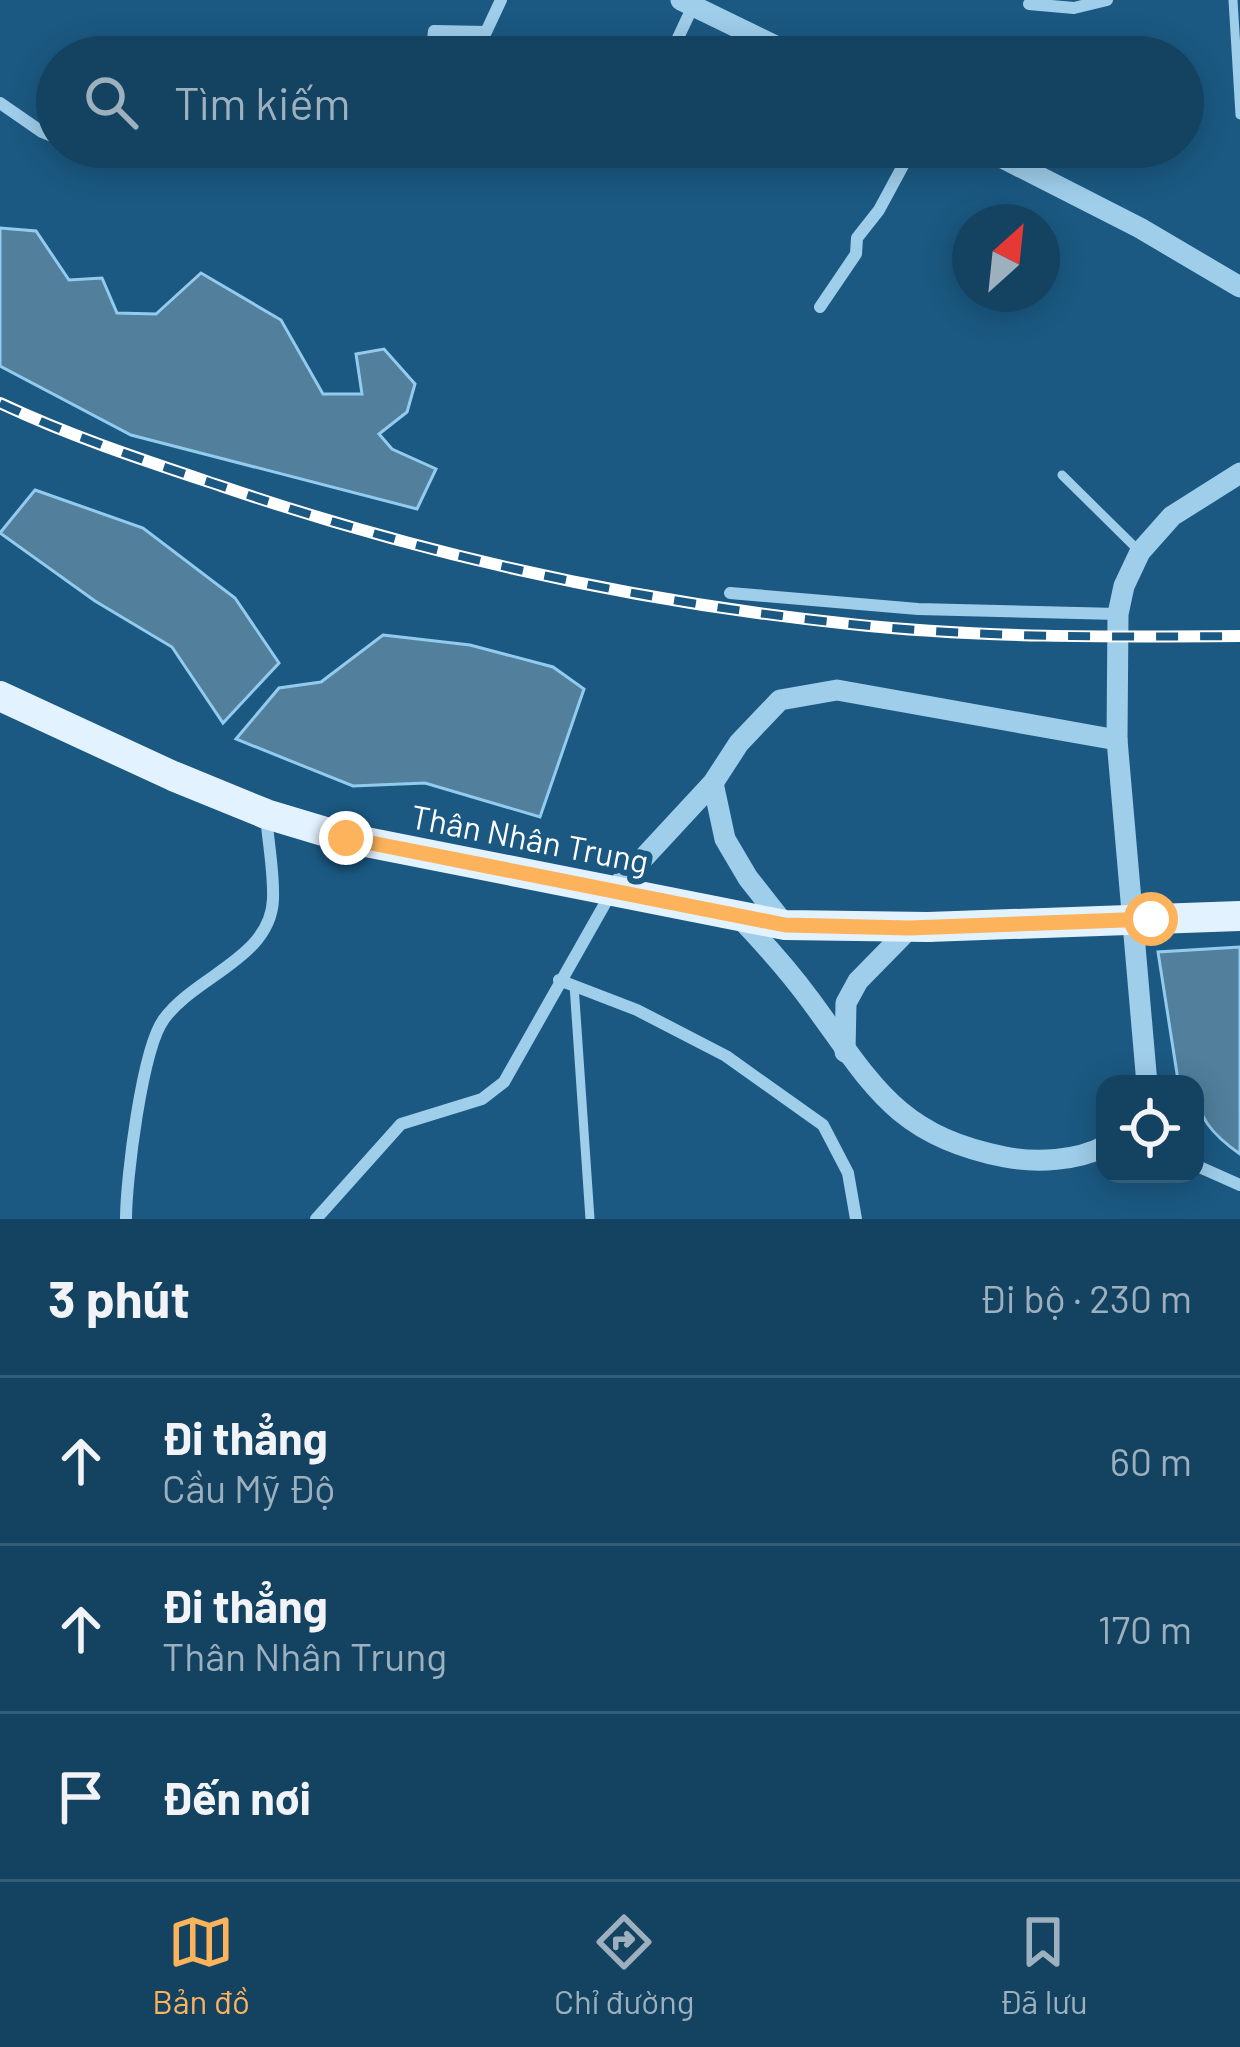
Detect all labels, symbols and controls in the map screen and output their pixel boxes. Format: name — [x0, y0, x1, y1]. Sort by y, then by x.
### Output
search box — [36, 36, 1204, 168]
icon: search — [78, 69, 144, 135]
text: Tìm kiếm — [174, 75, 351, 129]
north arrow — [952, 204, 1060, 312]
street label: Thân Nhân Trung — [408, 795, 652, 881]
route end — [319, 811, 373, 865]
route start — [1124, 892, 1178, 946]
map controls — [1096, 1075, 1204, 1183]
button: locate — [1096, 1075, 1204, 1183]
text: 3 phút — [48, 1267, 190, 1328]
text: Đi bộ · 230 m — [979, 1274, 1192, 1321]
text: Đi thẳng — [162, 1410, 328, 1464]
icon: ahead — [48, 1428, 114, 1494]
text: 60 m — [1110, 1437, 1192, 1484]
text: Cầu Mỹ Độ — [162, 1464, 335, 1511]
text: Đi thẳng — [162, 1578, 328, 1632]
icon: ahead — [48, 1596, 114, 1662]
text: 170 m — [1098, 1605, 1192, 1652]
text: Thân Nhân Trung — [162, 1632, 447, 1679]
icon: arrive — [48, 1764, 114, 1830]
text: Đến nơi — [162, 1770, 311, 1824]
tab: Bản đồ — [152, 1909, 250, 2021]
tab: Chỉ đường — [554, 1909, 694, 2021]
tab: Đã lưu — [999, 1909, 1088, 2021]

